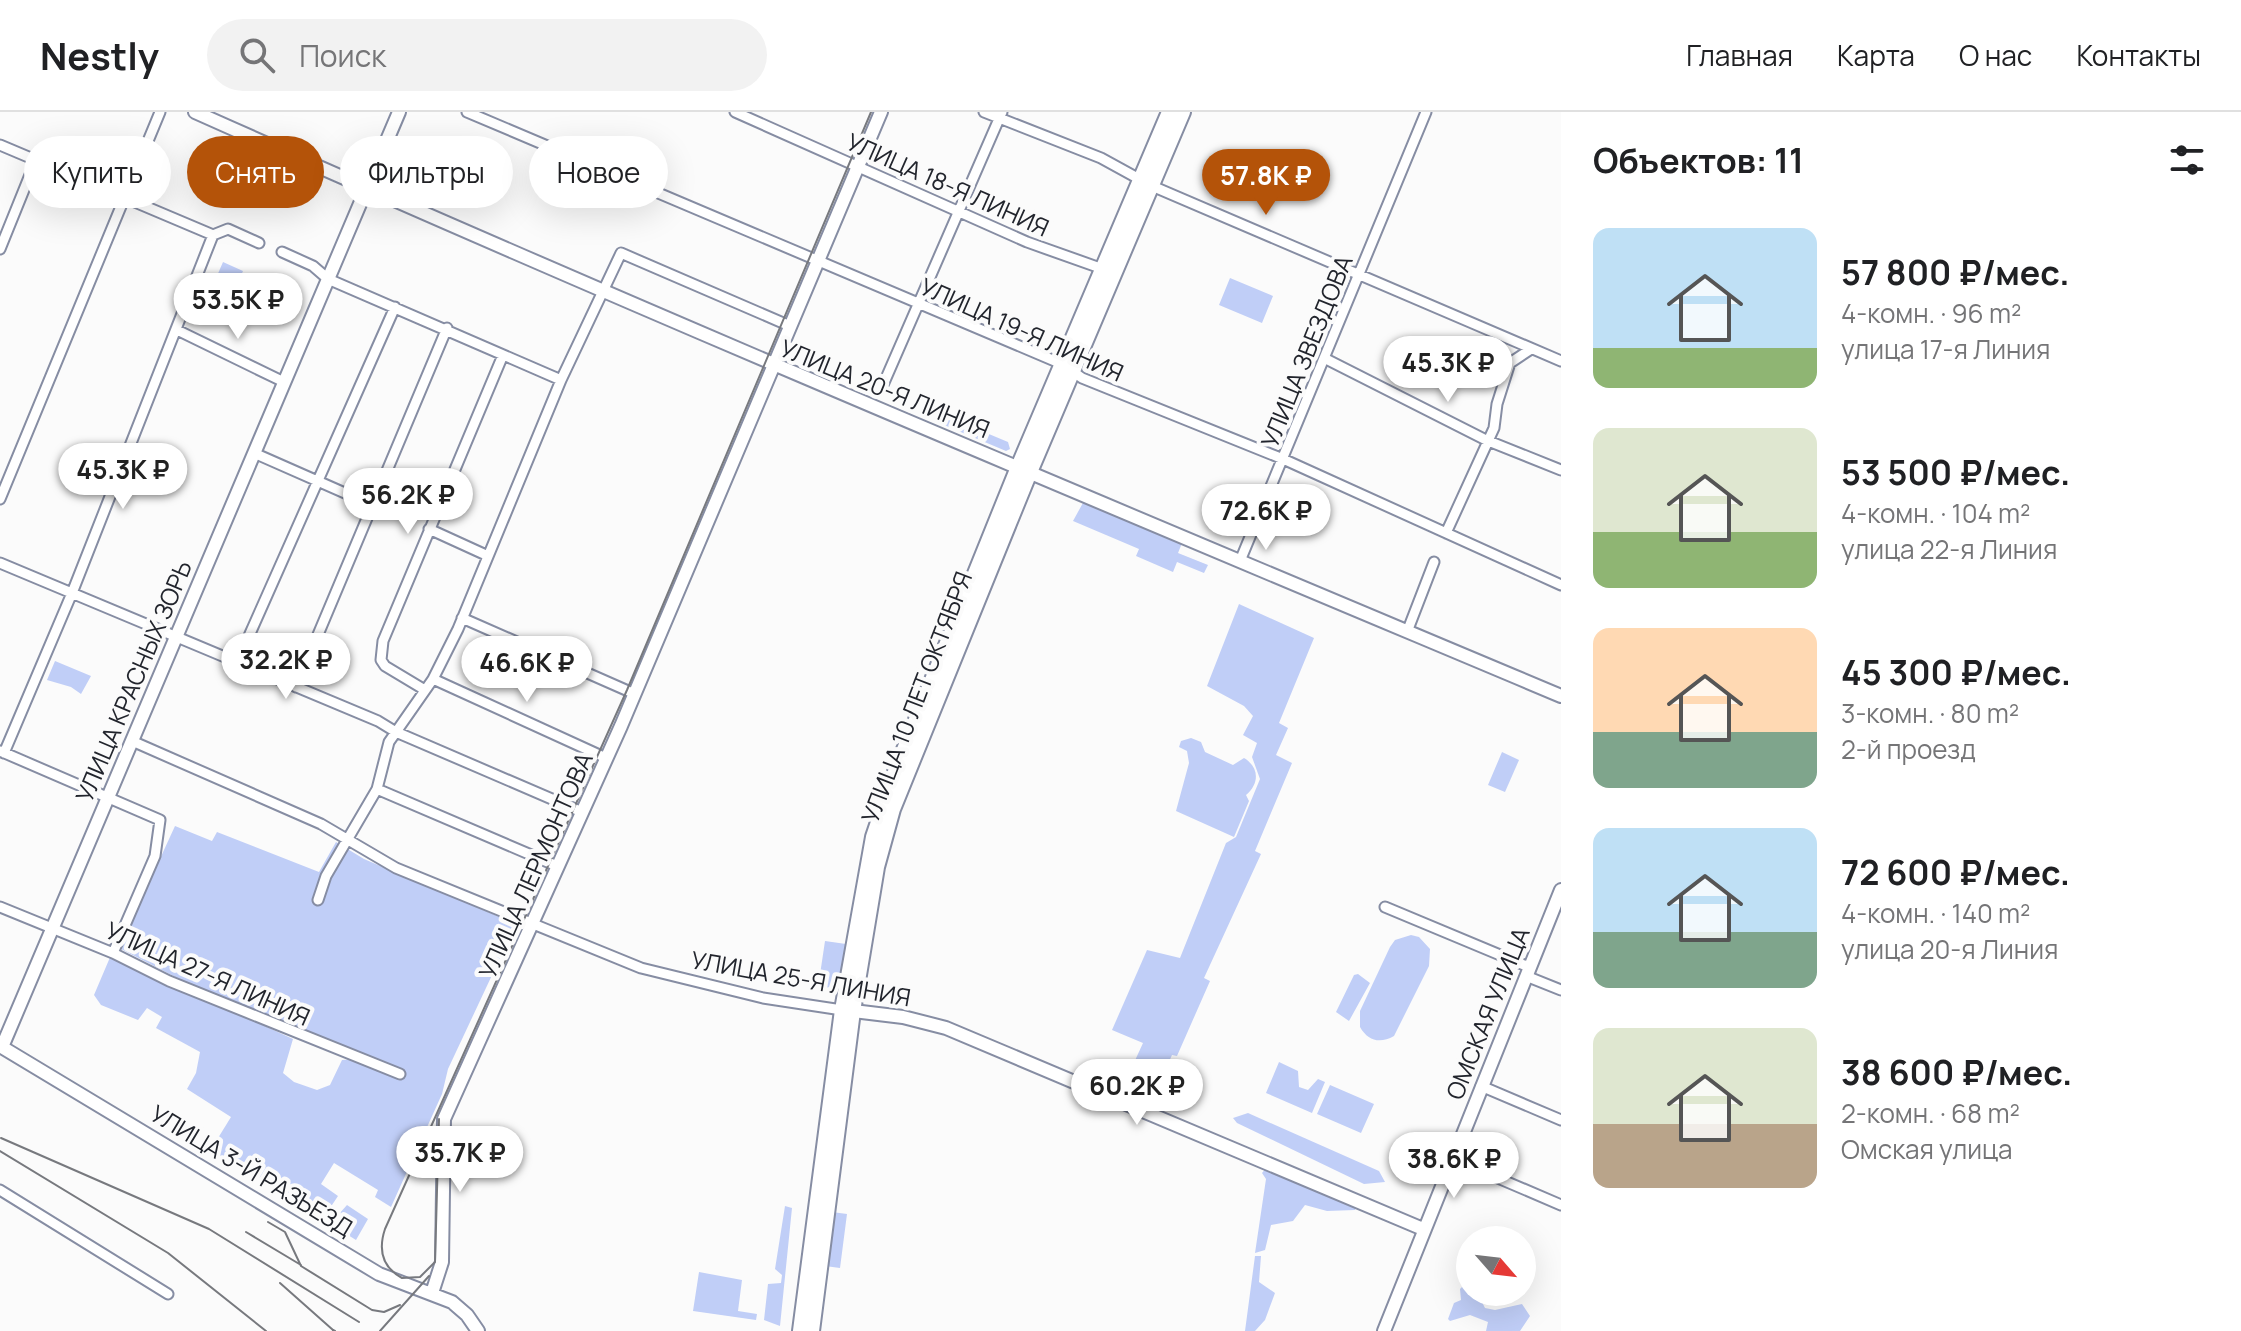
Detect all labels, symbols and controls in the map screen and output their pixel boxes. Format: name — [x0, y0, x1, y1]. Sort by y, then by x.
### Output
search box — [207, 19, 767, 91]
text: Nestly — [40, 29, 159, 81]
icon: search — [235, 33, 279, 77]
text: Поиск — [299, 35, 386, 76]
text: Главная — [1686, 36, 1793, 74]
text: Карта — [1837, 36, 1915, 74]
text: О нас — [1959, 36, 2032, 74]
text: Контакты — [2076, 36, 2201, 74]
street label: УЛИЦА 18-Я ЛИНИЯ — [842, 125, 1054, 243]
chip: Купить — [24, 136, 171, 208]
chip: Снять — [187, 136, 324, 208]
chip: Фильтры — [340, 136, 513, 208]
chip: Новое — [529, 136, 668, 208]
text: Объектов: 11 — [1593, 137, 1804, 183]
icon: filters — [2165, 138, 2209, 182]
pin: 57.8K ₽ — [1192, 149, 1340, 217]
text: 57.8K ₽ — [1220, 157, 1312, 193]
text: 57 800 ₽/мес. — [1841, 249, 2070, 295]
street label: УЛИЦА ЗВЕЗДОВА — [1252, 250, 1360, 452]
icon: home — [1657, 260, 1753, 356]
street label: УЛИЦА 19-Я ЛИНИЯ — [915, 269, 1129, 389]
pin: 53.5K ₽ — [164, 273, 312, 341]
text: 53.5K ₽ — [192, 281, 284, 317]
text: 4-комн. · 96 m² — [1841, 295, 2021, 331]
street label: УЛИЦА 20-Я ЛИНИЯ — [775, 331, 995, 445]
text: улица 17-я Линия — [1841, 331, 2051, 367]
pin: 45.3K ₽ — [1374, 336, 1522, 404]
text: 45.3K ₽ — [1401, 344, 1495, 380]
pin: 45.3K ₽ — [49, 443, 197, 511]
text: 53 500 ₽/мес. — [1841, 449, 2070, 495]
text: 45.3K ₽ — [76, 451, 170, 487]
icon: home — [1657, 460, 1753, 556]
pin: 56.2K ₽ — [334, 468, 482, 536]
text: 56.2K ₽ — [361, 476, 455, 512]
pin: 72.6K ₽ — [1192, 484, 1340, 552]
text: 72.6K ₽ — [1220, 492, 1312, 528]
text: 4-комн. · 104 m² — [1841, 495, 2030, 531]
text: улица 22-я Линия — [1841, 531, 2057, 567]
street label: УЛИЦА КРАСНЫХ ЗОРЬ — [67, 555, 199, 807]
street label: УЛИЦА 10 ЛЕТ ОКТЯБРЯ — [853, 567, 979, 827]
pin: 32.2K ₽ — [212, 633, 360, 701]
pin: 46.6K ₽ — [453, 636, 601, 704]
text: 32.2K ₽ — [239, 641, 333, 677]
text: 46.6K ₽ — [479, 644, 575, 680]
text: 45 300 ₽/мес. — [1841, 649, 2071, 695]
icon: home — [1657, 660, 1753, 756]
text: 3-комн. · 80 m² — [1841, 695, 2019, 731]
text: 2-й проезд — [1841, 731, 1976, 767]
street label: УЛИЦА ЛЕРМОНТОВА — [470, 747, 600, 983]
text: 72 600 ₽/мес. — [1841, 849, 2070, 895]
icon: home — [1657, 860, 1753, 956]
text: 4-комн. · 140 m² — [1841, 895, 2030, 931]
street label: УЛИЦА 27-Я ЛИНИЯ — [101, 913, 315, 1033]
street label: ОМСКАЯ УЛИЦА — [1437, 922, 1537, 1104]
text: улица 20-я Линия — [1841, 931, 2058, 967]
street label: УЛИЦА 25-Я ЛИНИЯ — [689, 942, 913, 1014]
text: 38 600 ₽/мес. — [1841, 1049, 2072, 1095]
pin: 60.2K ₽ — [1063, 1059, 1211, 1127]
icon: home — [1657, 1060, 1753, 1156]
text: 60.2K ₽ — [1089, 1067, 1185, 1103]
text: 2-комн. · 68 m² — [1841, 1095, 2020, 1131]
street label: УЛИЦА 3-Й РАЗЪЕЗД — [145, 1096, 359, 1244]
pin: 35.7K ₽ — [386, 1126, 534, 1194]
text: Омская улица — [1841, 1131, 2013, 1167]
pin: 38.6K ₽ — [1380, 1132, 1528, 1200]
text: 35.7K ₽ — [414, 1134, 506, 1170]
text: 38.6K ₽ — [1407, 1140, 1501, 1176]
north arrow — [1456, 1226, 1536, 1306]
map controls — [1456, 1226, 1536, 1306]

